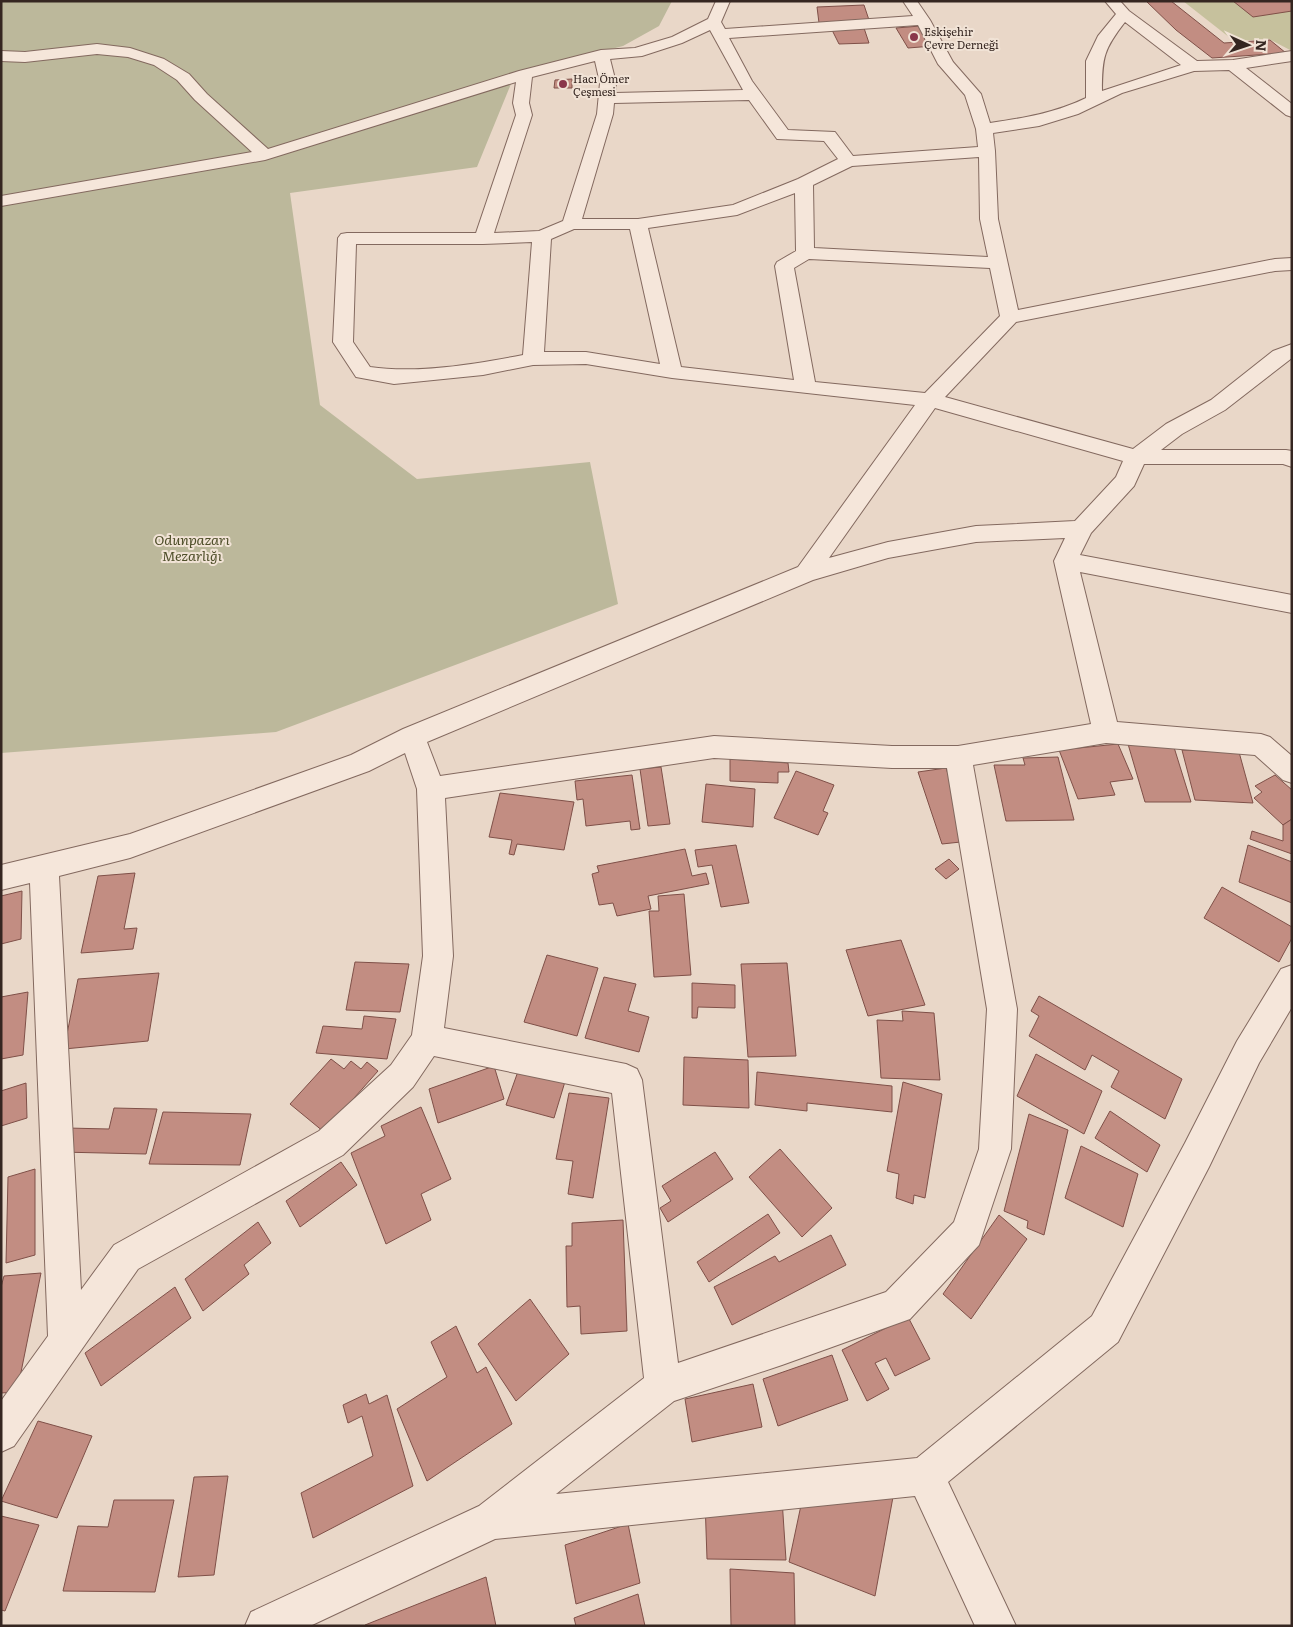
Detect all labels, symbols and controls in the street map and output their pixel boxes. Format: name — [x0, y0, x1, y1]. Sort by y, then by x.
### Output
north arrow — [1223, 20, 1273, 70]
place label: Eskişehir Çevre Derneği — [924, 23, 999, 52]
marker: Eskişehir Çevre Derneği — [908, 31, 920, 43]
text: N — [1252, 39, 1272, 52]
place label: Hacı Ömer Çeşmesi — [573, 70, 630, 99]
marker: Hacı Ömer Çeşmesi — [557, 78, 569, 90]
park label: Odunpazarı Mezarlığı — [154, 529, 231, 565]

